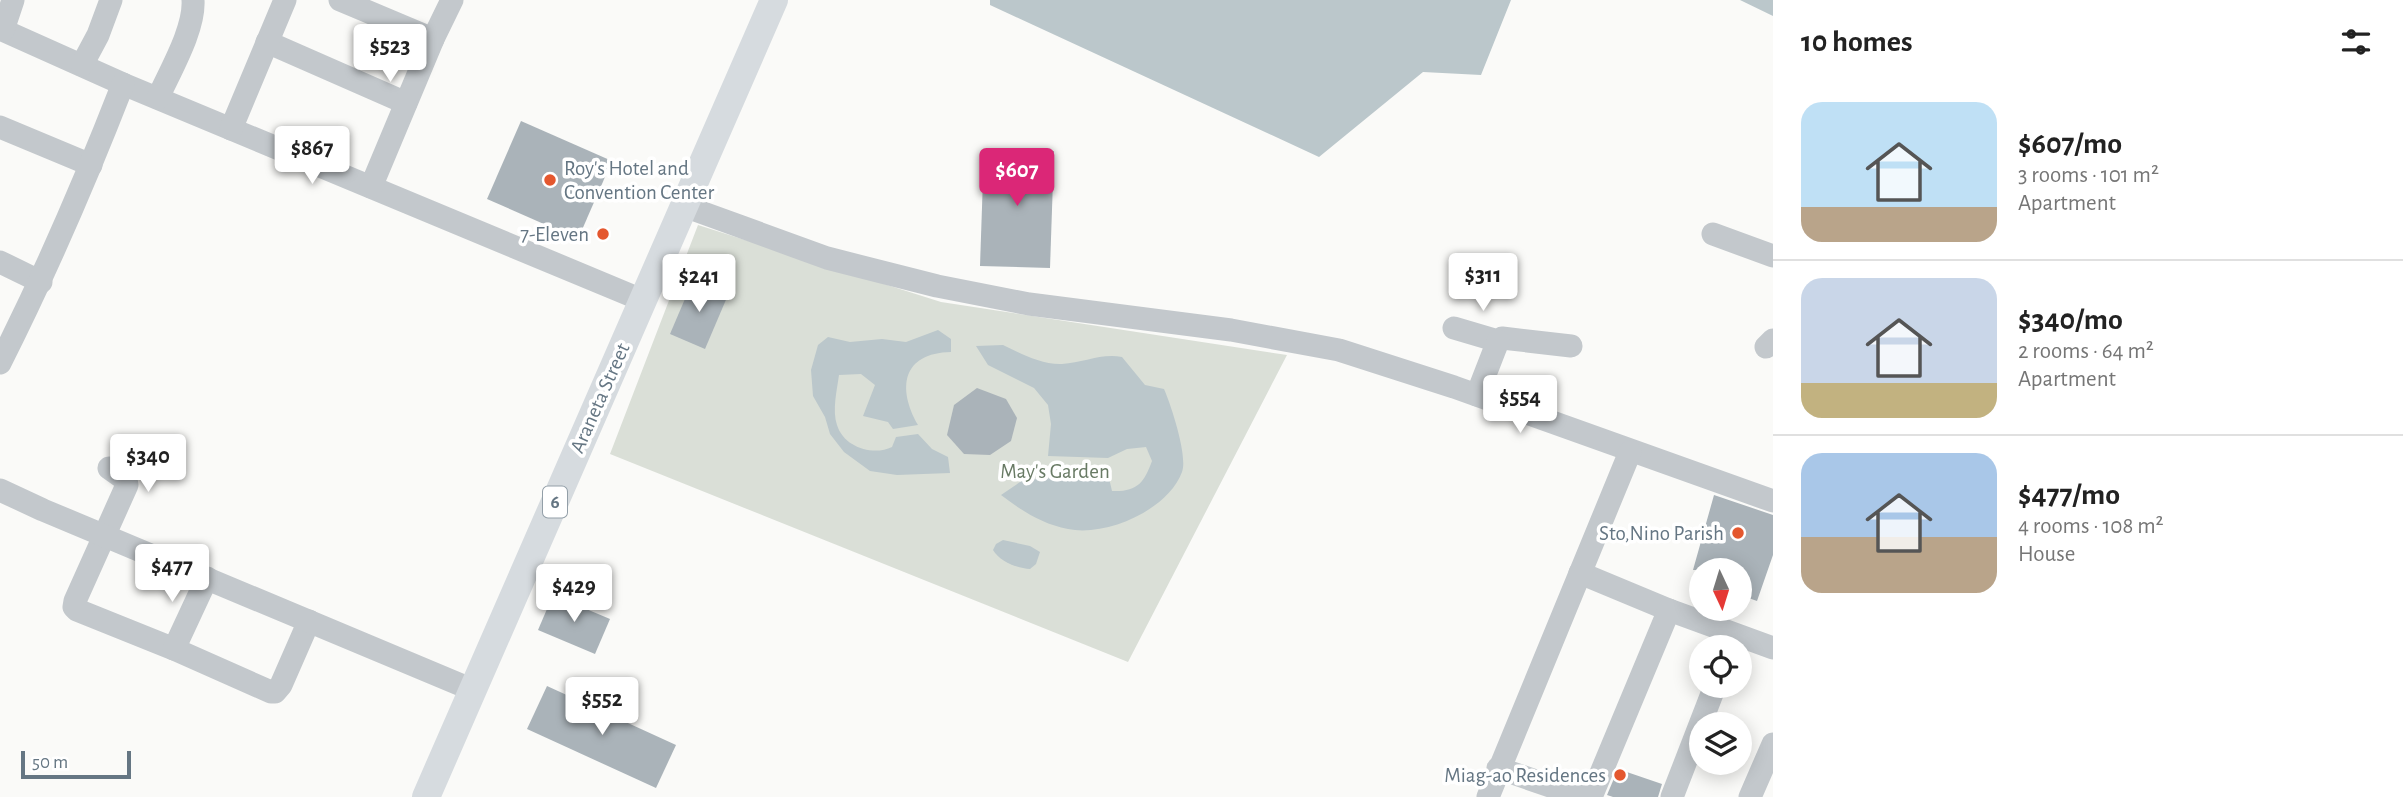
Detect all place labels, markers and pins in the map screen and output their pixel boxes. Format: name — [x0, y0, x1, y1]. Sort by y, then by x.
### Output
pin: $523 — [349, 24, 431, 84]
pin: $867 — [271, 127, 353, 186]
pin: $607 — [976, 148, 1058, 208]
place label: Roy's Hotel and Convention Center — [564, 158, 714, 203]
marker: Roy's Hotel and Convention Center — [542, 172, 558, 188]
place label: 7-Eleven — [520, 224, 589, 245]
marker: 7-Eleven — [595, 226, 611, 242]
pin: $241 — [658, 254, 740, 314]
pin: $311 — [1442, 254, 1524, 313]
pin: $554 — [1479, 376, 1561, 435]
pin: $340 — [107, 434, 189, 494]
place label: Sto,Nino Parish — [1599, 523, 1724, 544]
marker: Sto,Nino Parish — [1730, 525, 1746, 541]
pin: $477 — [131, 544, 213, 604]
pin: $429 — [533, 564, 615, 624]
pin: $552 — [561, 678, 643, 737]
place label: Miag-ao Residences — [1444, 765, 1606, 786]
marker: Miag-ao Residences — [1612, 767, 1628, 783]

